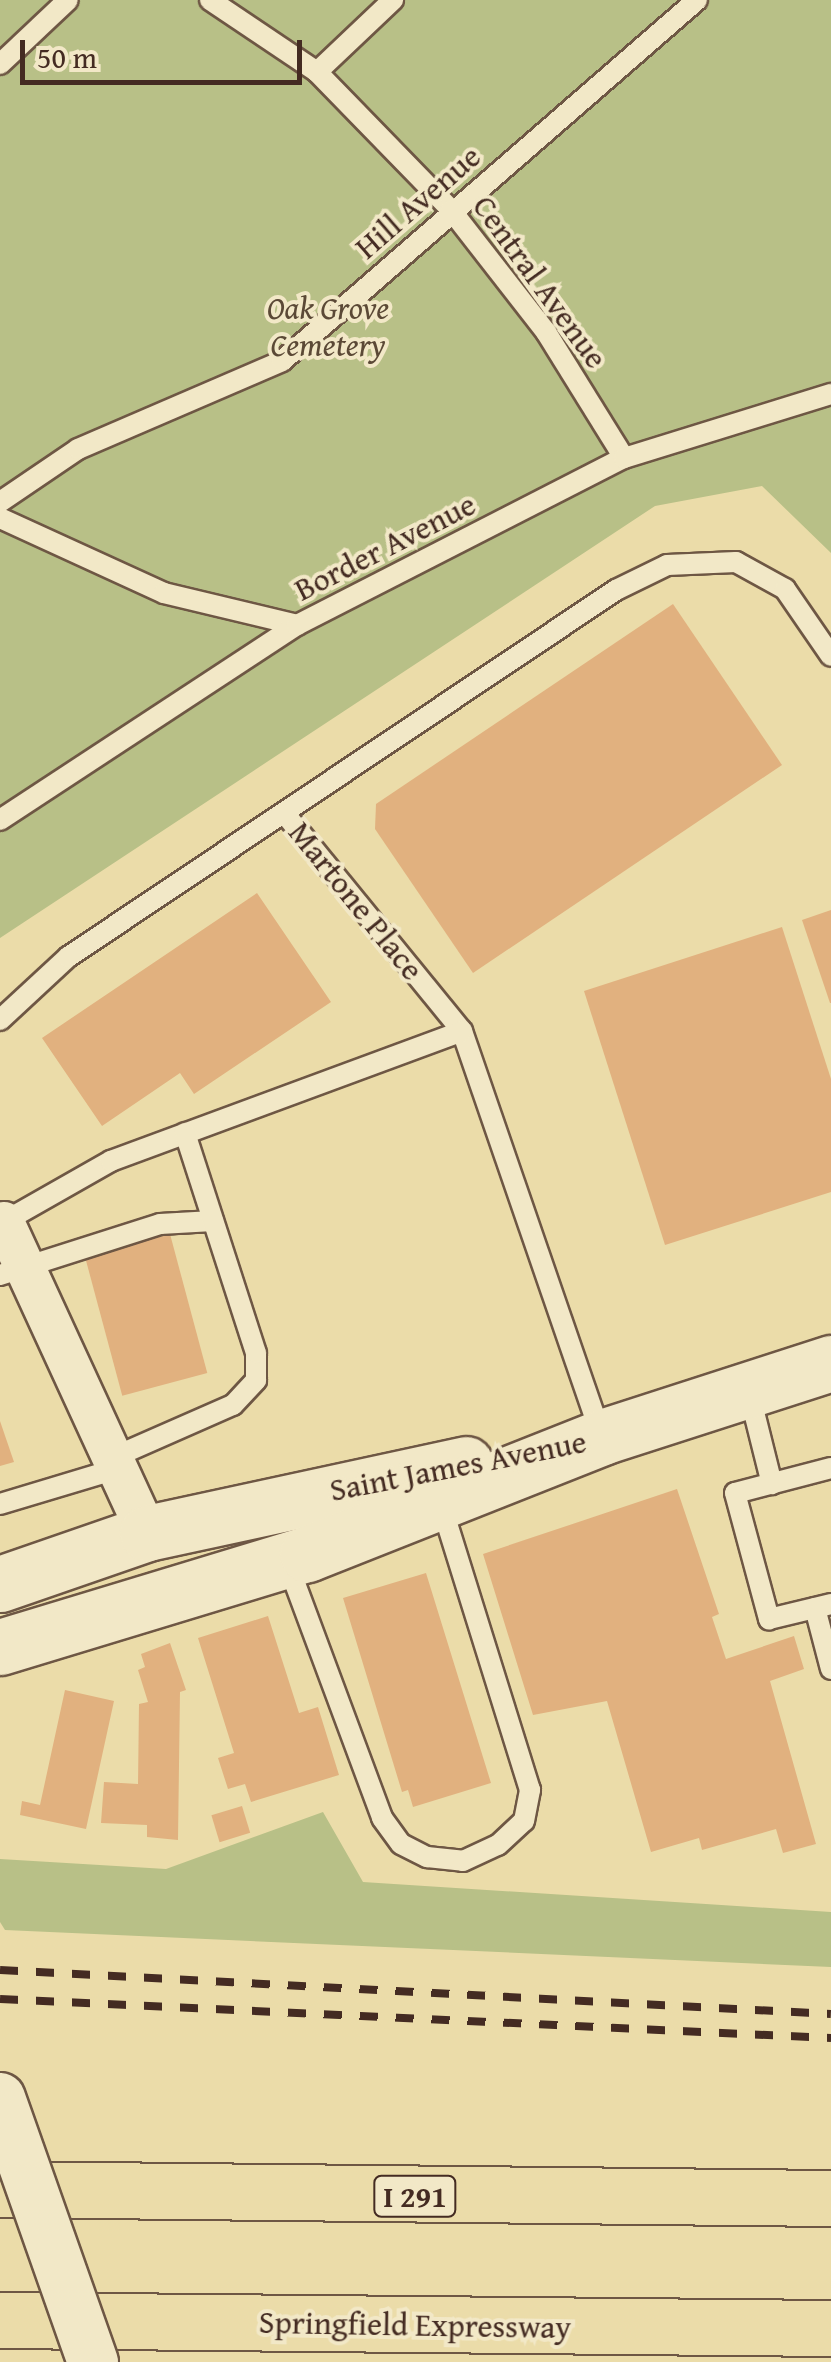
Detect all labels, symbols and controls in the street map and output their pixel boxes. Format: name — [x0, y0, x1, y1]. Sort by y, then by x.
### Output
scale bar — [25, 20, 308, 82]
text: 50 m — [37, 35, 97, 79]
street label: Hill Avenue — [347, 137, 489, 267]
street label: Central Avenue — [465, 188, 615, 376]
park label: Oak Grove Cemetery — [267, 290, 389, 365]
street label: Border Avenue — [288, 485, 482, 609]
street label: Martone Place — [280, 814, 432, 988]
street label: Saint James Avenue — [326, 1422, 590, 1510]
road number: I 291 — [372, 2171, 458, 2221]
street label: Springfield Expressway — [258, 2303, 572, 2347]

